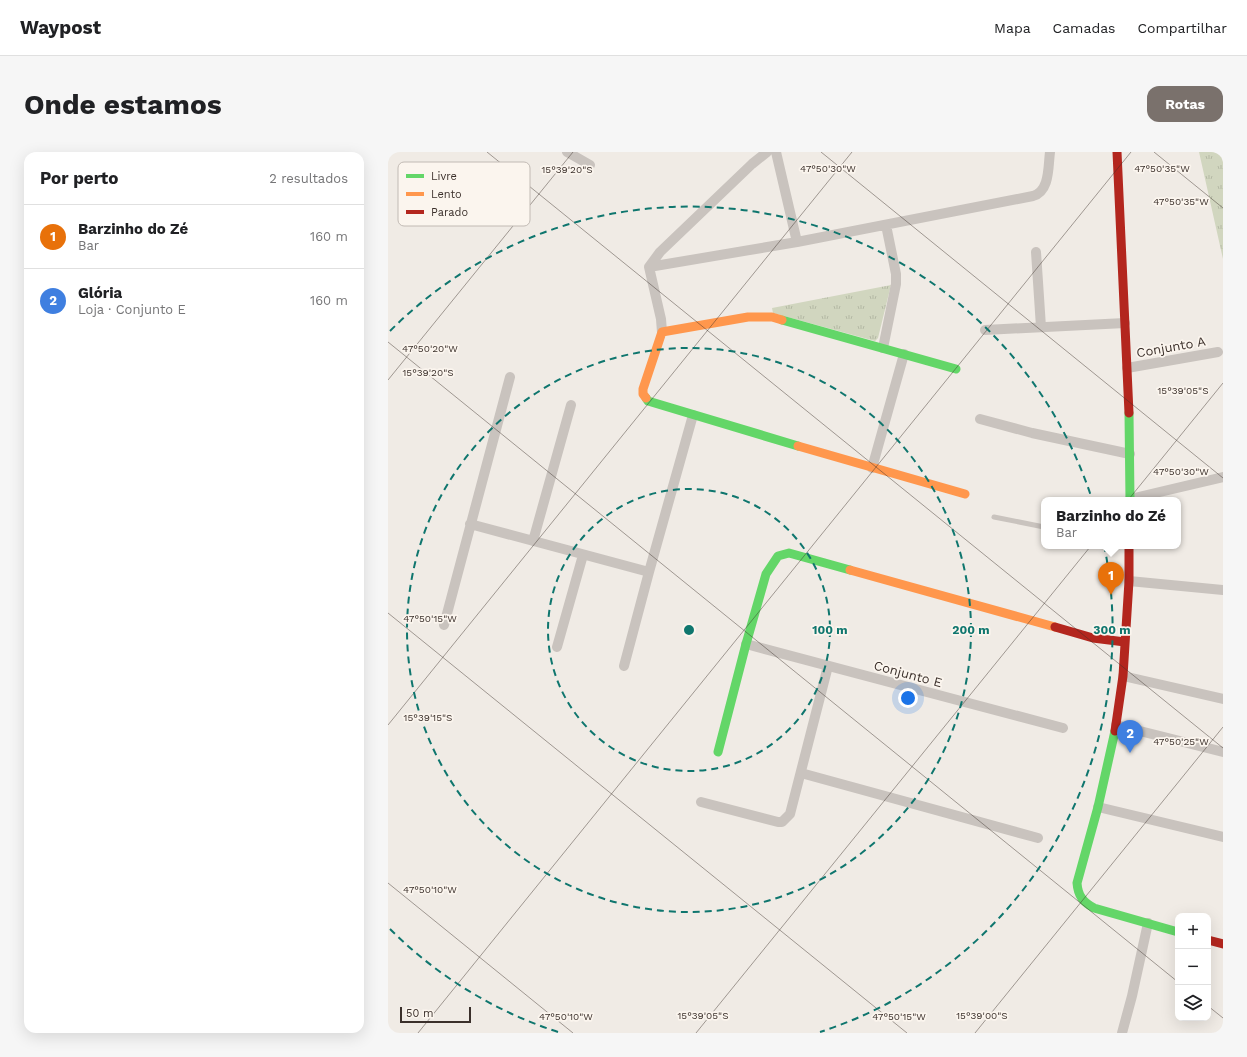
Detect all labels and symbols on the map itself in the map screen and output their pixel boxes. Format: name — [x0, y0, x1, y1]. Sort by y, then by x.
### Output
legend — [398, 162, 530, 226]
text: 47°50'30"W — [800, 163, 856, 174]
text: 47°50'35"W — [1134, 163, 1190, 174]
text: 15°39'20"S — [541, 164, 593, 175]
text: Livre — [431, 170, 457, 183]
text: Lento — [431, 188, 462, 201]
text: 47°50'35"W — [1153, 196, 1209, 207]
text: Parado — [431, 206, 468, 219]
street label: Conjunto A — [1135, 333, 1207, 360]
text: 47°50'20"W — [402, 343, 458, 354]
text: 15°39'20"S — [402, 367, 454, 378]
text: 15°39'05"S — [1157, 385, 1209, 396]
text: 47°50'30"W — [1153, 466, 1209, 477]
pin: 1 — [1098, 562, 1124, 595]
text: 47°50'15"W — [403, 613, 457, 624]
centre of rings — [682, 623, 696, 637]
text: 100 m — [812, 623, 848, 637]
text: 200 m — [952, 623, 990, 637]
text: 300 m — [1093, 623, 1131, 637]
street label: Conjunto E — [872, 658, 944, 690]
your location — [898, 688, 918, 708]
text: 15°39'15"S — [404, 712, 452, 723]
pin: 2 — [1117, 720, 1143, 753]
text: 47°50'25"W — [1153, 736, 1209, 747]
text: 47°50'10"W — [403, 884, 457, 895]
scale bar — [400, 1005, 471, 1024]
text: 15°39'05"S — [677, 1010, 729, 1021]
text: 15°39'00"S — [956, 1010, 1008, 1021]
text: 47°50'10"W — [539, 1011, 593, 1022]
text: 47°50'15"W — [872, 1011, 926, 1022]

